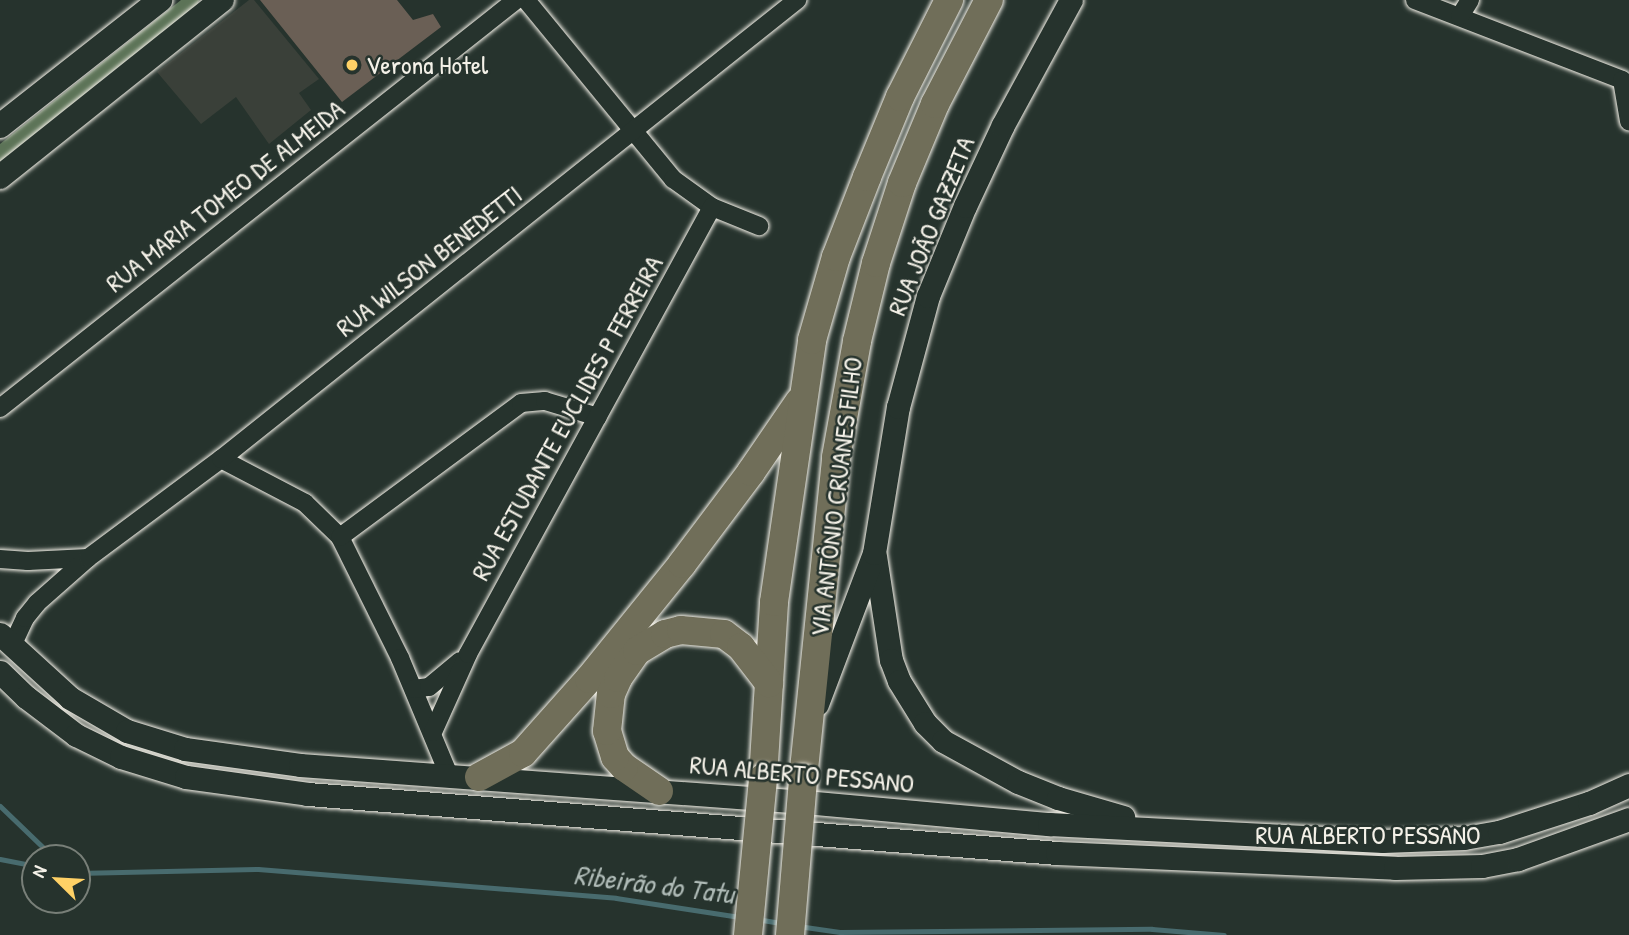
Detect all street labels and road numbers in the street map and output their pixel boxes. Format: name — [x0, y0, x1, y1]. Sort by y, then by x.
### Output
street label: RUA MARIA TOMEO DE ALMEIDA — [100, 93, 350, 299]
street label: RUA JOÃO GAZZETA — [881, 132, 981, 320]
street label: RUA WILSON BENEDETTI — [330, 179, 528, 343]
street label: RUA ESTUDANTE EUCLIDES P FERREIRA — [465, 250, 669, 586]
street label: VIA ANTÔNIO CRUANES FILHO — [803, 355, 869, 639]
street label: RUA ALBERTO PESSANO — [689, 749, 915, 799]
street label: RUA ALBERTO PESSANO — [1255, 819, 1481, 851]

